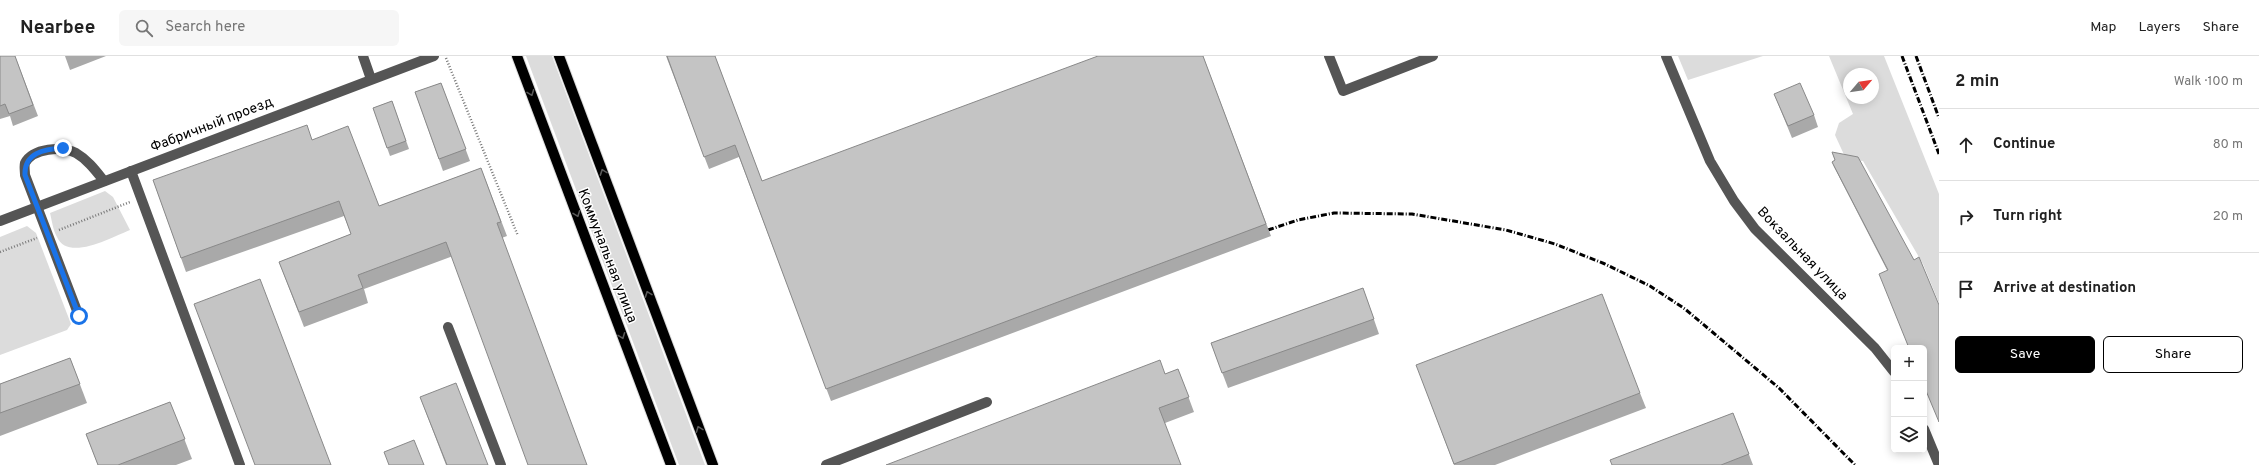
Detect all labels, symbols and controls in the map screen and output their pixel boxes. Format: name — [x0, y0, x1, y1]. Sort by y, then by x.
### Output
search box — [119, 10, 399, 46]
text: Nearbee — [20, 16, 95, 40]
icon: search — [133, 17, 155, 39]
text: Search here — [165, 18, 245, 37]
text: Map — [2090, 19, 2116, 36]
text: Layers — [2138, 19, 2180, 36]
text: Share — [2202, 19, 2239, 36]
north arrow — [1843, 68, 1879, 104]
text: 2 min — [1955, 71, 1999, 93]
text: Walk · 100 m — [2174, 74, 2243, 90]
one-way arrow — [526, 89, 534, 96]
street label: Фабричный проезд — [148, 94, 276, 156]
icon: ahead — [1955, 134, 1977, 156]
text: Continue — [1993, 135, 2055, 154]
text: 80 m — [2213, 137, 2243, 153]
route end — [54, 139, 72, 157]
one-way arrow — [599, 169, 607, 176]
street label: Коммунальная улица — [574, 187, 640, 325]
street label: Вокзальная улица — [1753, 204, 1851, 304]
icon: right — [1955, 206, 1977, 228]
text: Turn right — [1993, 207, 2062, 226]
text: 20 m — [2213, 209, 2243, 225]
one-way arrow — [572, 211, 580, 218]
icon: arrive — [1955, 278, 1977, 300]
text: Arrive at destination — [1993, 279, 2136, 298]
one-way arrow — [644, 290, 653, 297]
route start — [70, 307, 88, 325]
one-way arrow — [618, 332, 626, 339]
button: Save — [1955, 336, 2095, 373]
button: Share — [2103, 336, 2243, 373]
map controls — [1891, 345, 1927, 453]
button: + — [1891, 345, 1927, 381]
button: − — [1891, 381, 1927, 417]
button: layers — [1891, 417, 1927, 453]
one-way arrow — [695, 425, 704, 432]

